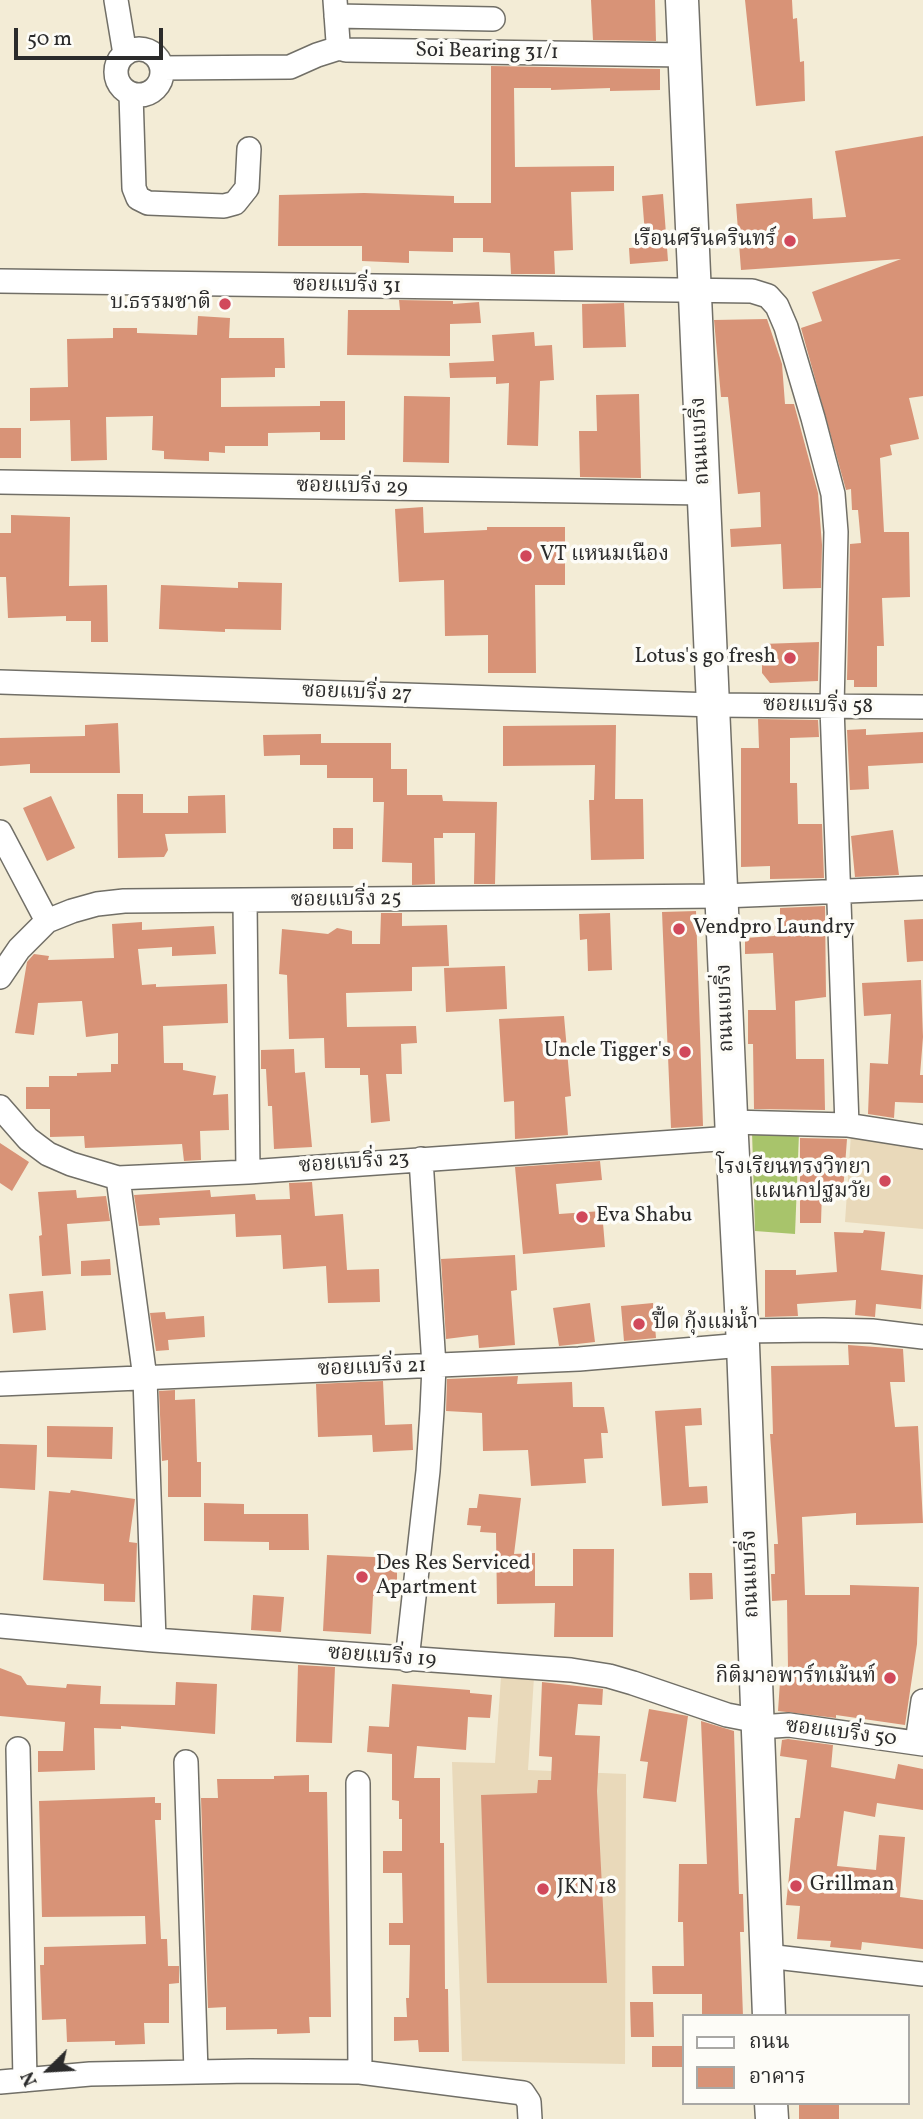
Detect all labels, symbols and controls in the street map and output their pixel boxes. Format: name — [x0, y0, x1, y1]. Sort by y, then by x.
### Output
scale bar — [18, 14, 166, 58]
text: 50 m — [27, 25, 72, 54]
street label: Soi Bearing 31/1 — [415, 39, 559, 67]
place label: เรือนศรีนครินทร์ — [633, 228, 776, 254]
marker: เรือนศรีนครินทร์ — [782, 233, 798, 249]
street label: ซอยแบริ่ง 31 — [293, 273, 401, 301]
place label: บ.ธรรมชาติ — [110, 291, 211, 317]
marker: บ.ธรรมชาติ — [217, 296, 233, 312]
street label: ถนนแบริ่ง — [687, 396, 717, 486]
street label: ซอยแบริ่ง 29 — [296, 474, 408, 502]
place label: VT แหนมเนือง — [540, 543, 669, 569]
marker: VT แหนมเนือง — [518, 548, 534, 564]
place label: Lotus's go fresh — [634, 645, 776, 671]
marker: Lotus's go fresh — [782, 650, 798, 666]
street label: ซอยแบริ่ง 27 — [301, 679, 413, 709]
street label: ซอยแบริ่ง 58 — [763, 693, 873, 721]
street label: ซอยแบริ่ง 25 — [290, 887, 402, 915]
place label: Vendpro Laundry — [693, 916, 855, 942]
marker: Vendpro Laundry — [671, 921, 687, 937]
street label: ถนนแบริ่ง — [713, 963, 741, 1053]
place label: Uncle Tigger's — [544, 1039, 671, 1065]
marker: Uncle Tigger's — [677, 1044, 693, 1060]
street label: ซอยแบริ่ง 23 — [298, 1148, 410, 1180]
place label: โรงเรียนทรงวิทยา แผนกปฐมวัย — [716, 1156, 871, 1206]
marker: โรงเรียนทรงวิทยา แผนกปฐมวัย — [877, 1173, 893, 1189]
place label: Eva Shabu — [596, 1204, 692, 1230]
marker: Eva Shabu — [574, 1209, 590, 1225]
place label: ปื้ด กุ้งแม่น้ำ — [653, 1311, 758, 1337]
marker: ปื้ด กุ้งแม่น้ำ — [631, 1316, 647, 1332]
street label: ซอยแบริ่ง 21 — [317, 1355, 427, 1383]
street label: ถนนแบริ่ง — [738, 1529, 766, 1619]
place label: Des Res Serviced Apartment — [376, 1552, 530, 1602]
marker: Des Res Serviced Apartment — [354, 1569, 370, 1585]
street label: ซอยแบริ่ง 19 — [327, 1642, 437, 1674]
place label: กิติมาอพาร์ทเม้นท์ — [715, 1665, 876, 1691]
marker: กิติมาอพาร์ทเม้นท์ — [882, 1670, 898, 1686]
street label: ซอยแบริ่ง 50 — [784, 1715, 898, 1753]
place label: Grillman — [810, 1873, 895, 1899]
place label: JKN 18 — [557, 1876, 617, 1902]
marker: Grillman — [788, 1878, 804, 1894]
marker: JKN 18 — [535, 1881, 551, 1897]
legend — [682, 2014, 909, 2105]
text: ถนน — [749, 2028, 790, 2057]
north arrow — [14, 2035, 84, 2105]
text: อาคาร — [749, 2063, 806, 2092]
text: N — [15, 2067, 45, 2090]

